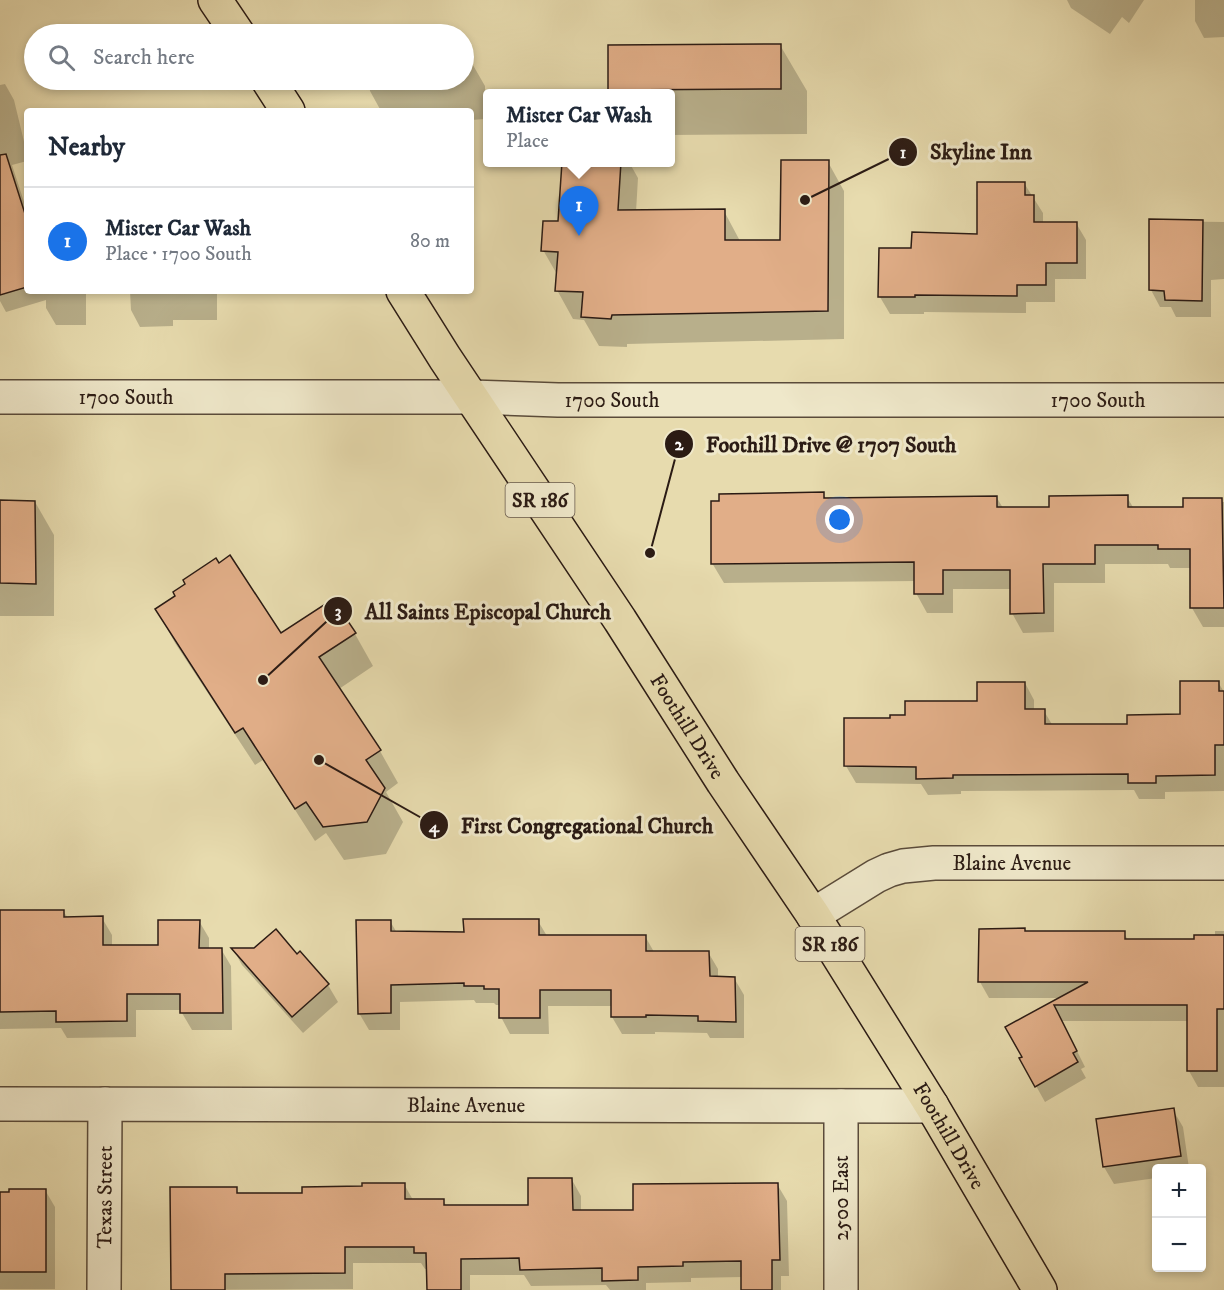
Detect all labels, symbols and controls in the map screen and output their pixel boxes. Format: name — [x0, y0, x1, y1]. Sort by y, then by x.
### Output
search box — [24, 24, 474, 90]
icon: search — [45, 41, 78, 74]
text: Search here — [93, 44, 195, 71]
popup — [483, 89, 675, 167]
text: Mister Car Wash — [506, 102, 652, 129]
text: Place — [506, 129, 549, 154]
text: Nearby — [48, 131, 125, 164]
callout: Skyline Inn — [888, 132, 1044, 172]
text: Skyline Inn — [930, 139, 1033, 166]
text: 1 — [900, 142, 907, 164]
pin: 1 — [560, 186, 598, 236]
text: Mister Car Wash — [105, 215, 251, 242]
text: 1 — [64, 229, 71, 254]
text: 80 m — [410, 229, 450, 254]
text: Place · 1700 South — [105, 242, 252, 267]
street label: 1700 South — [78, 385, 174, 411]
street label: 1700 South — [564, 388, 659, 414]
street label: 1700 South — [1050, 388, 1145, 414]
callout: Foothill Drive @ 1707 South — [664, 424, 968, 464]
text: Foothill Drive @ 1707 South — [706, 432, 957, 459]
text: 2 — [675, 434, 685, 456]
road number: SR 186 — [506, 483, 574, 517]
your location — [825, 505, 854, 534]
callout: All Saints Episcopal Church — [323, 591, 623, 631]
text: All Saints Episcopal Church — [364, 599, 612, 626]
text: 3 — [335, 601, 342, 623]
street label: Foothill Drive — [644, 669, 730, 784]
callout: First Congregational Church — [419, 805, 726, 845]
text: First Congregational Church — [461, 813, 714, 840]
text: 4 — [428, 816, 440, 838]
street label: Blaine Avenue — [953, 851, 1071, 877]
road number: SR 186 — [796, 927, 864, 961]
street label: Foothill Drive — [907, 1078, 990, 1195]
street label: Blaine Avenue — [407, 1093, 526, 1119]
street label: Texas Street — [92, 1145, 119, 1249]
street label: 2500 East — [829, 1155, 855, 1241]
map controls — [1152, 1164, 1206, 1272]
button: + — [1152, 1164, 1206, 1218]
button: − — [1152, 1218, 1206, 1272]

